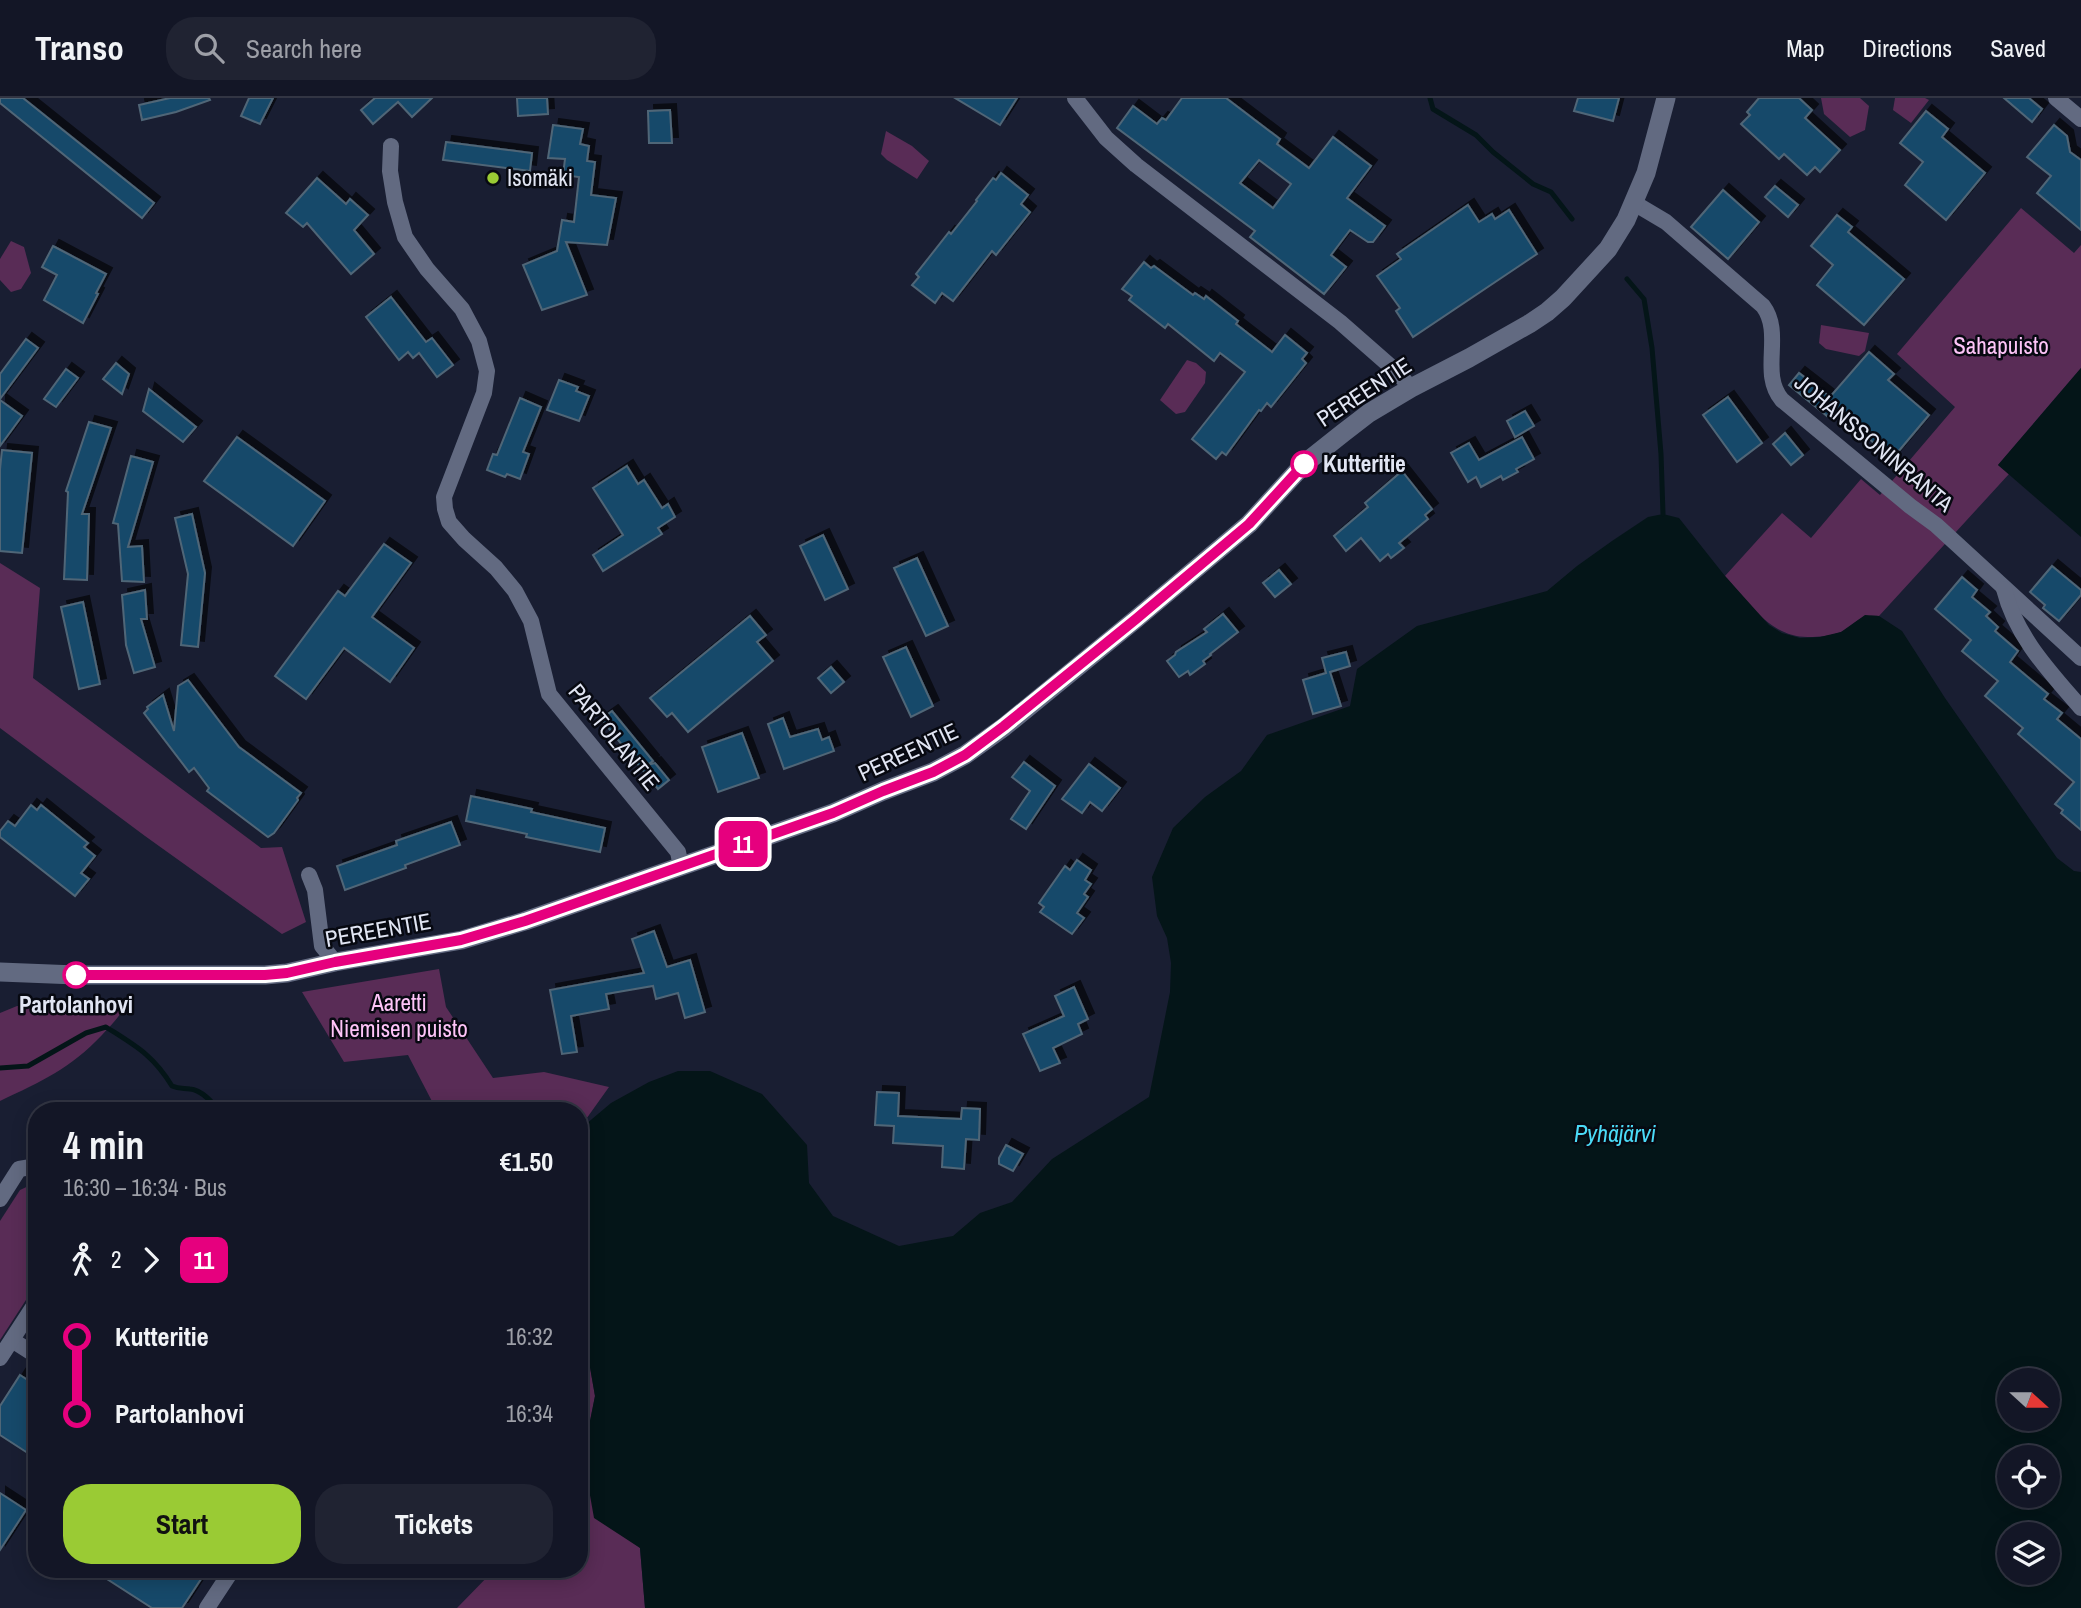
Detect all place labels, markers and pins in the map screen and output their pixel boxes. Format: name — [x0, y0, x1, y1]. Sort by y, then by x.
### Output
place label: Isomäki — [507, 162, 573, 193]
marker: Isomäki — [485, 170, 501, 186]
place label: Kutteritie — [1323, 448, 1406, 479]
marker: Kutteritie — [1291, 451, 1317, 477]
marker: Partolanhovi — [63, 962, 89, 988]
place label: Partolanhovi — [19, 989, 133, 1020]

